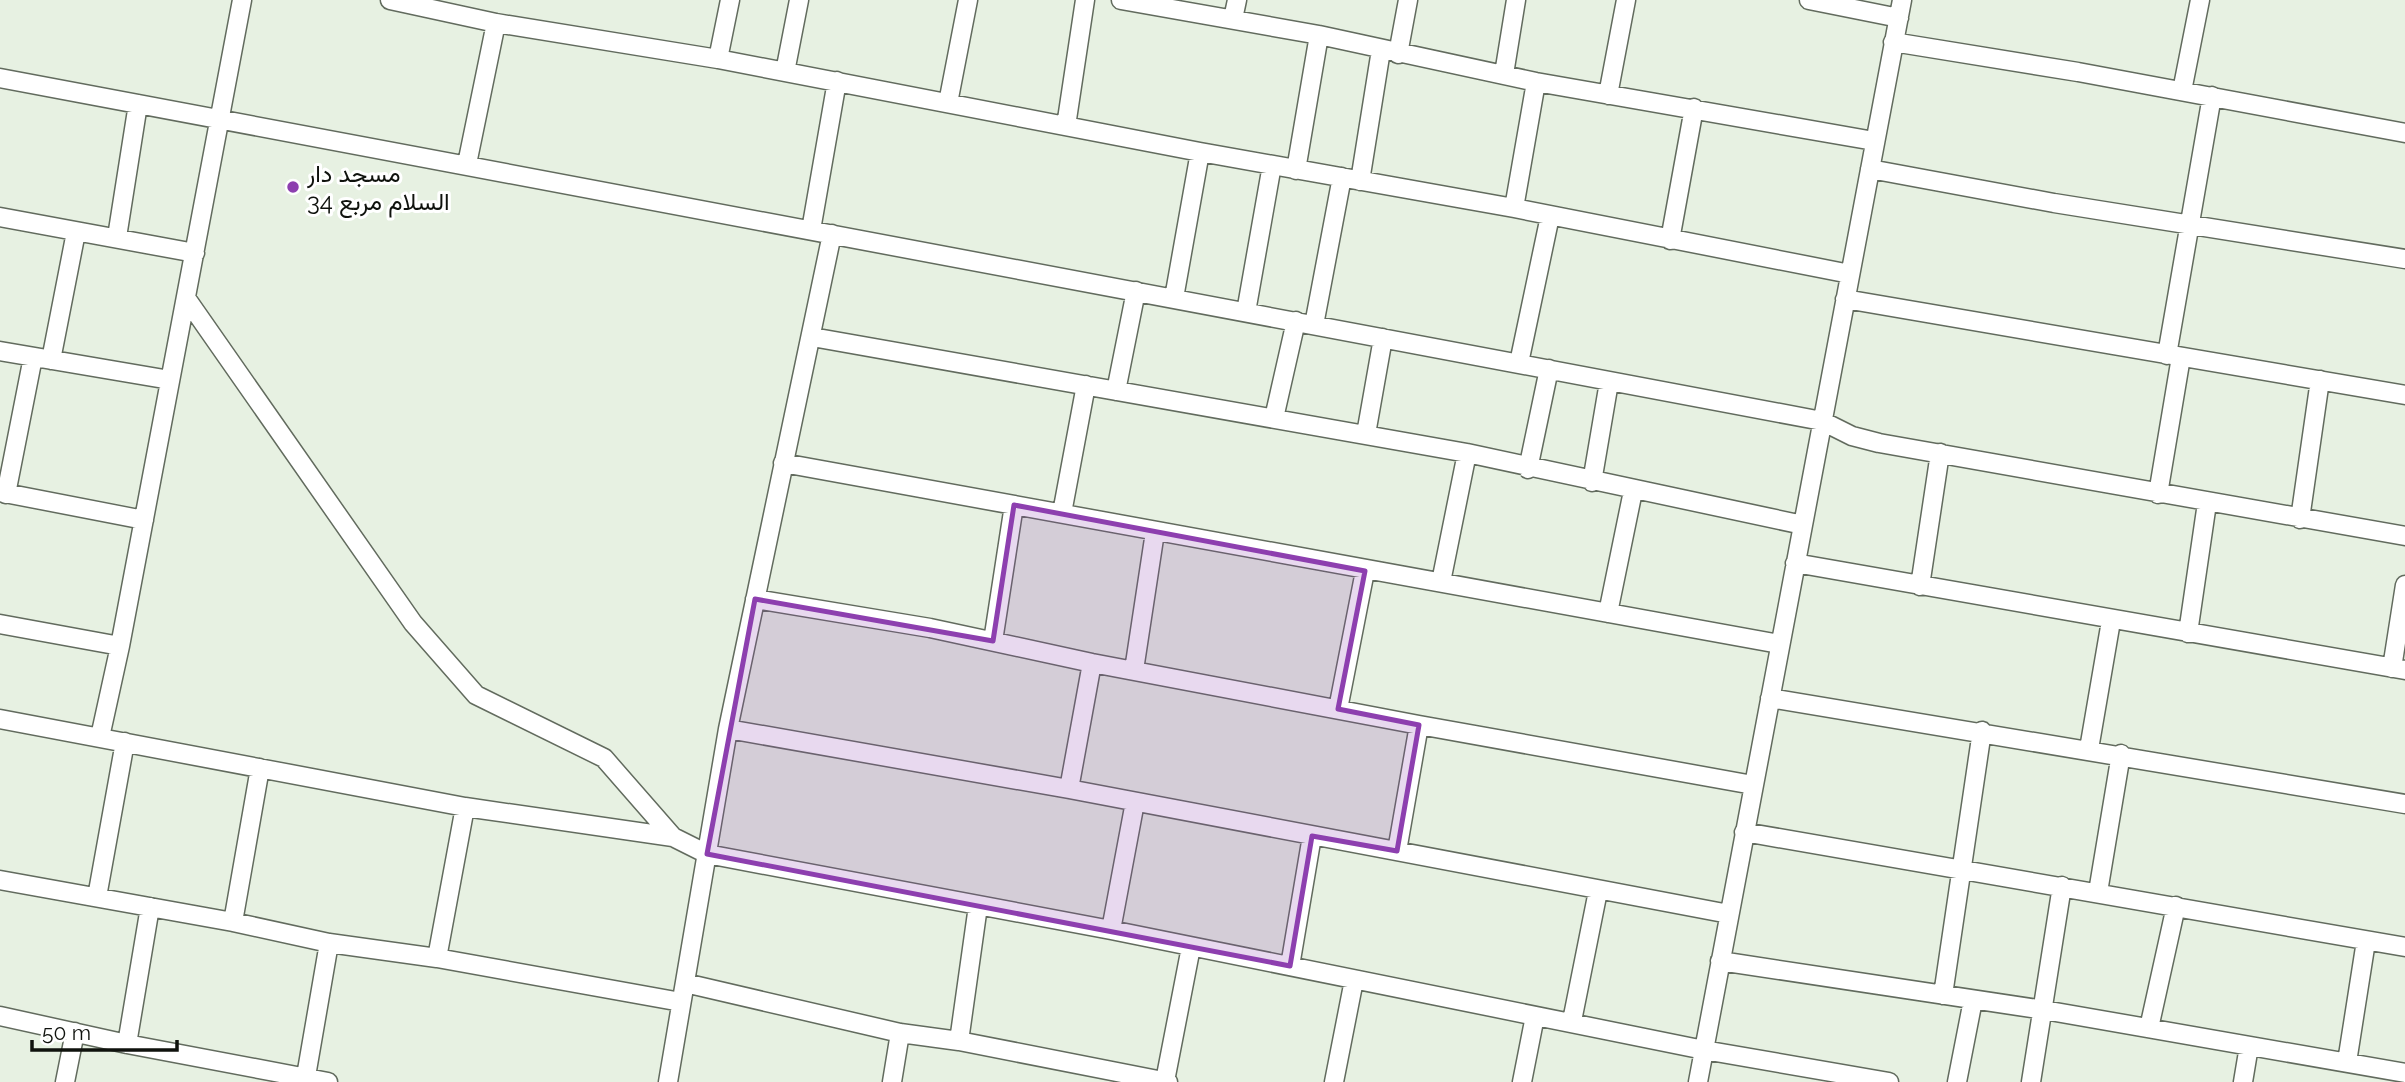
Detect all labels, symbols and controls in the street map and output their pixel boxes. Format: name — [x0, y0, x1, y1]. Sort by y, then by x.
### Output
place label: مسجد دار السلام مربع 34 — [306, 159, 450, 219]
marker: مسجد دار السلام مربع 34 — [285, 179, 301, 195]
scale bar — [32, 1009, 177, 1052]
text: 50 m — [42, 1020, 91, 1045]

